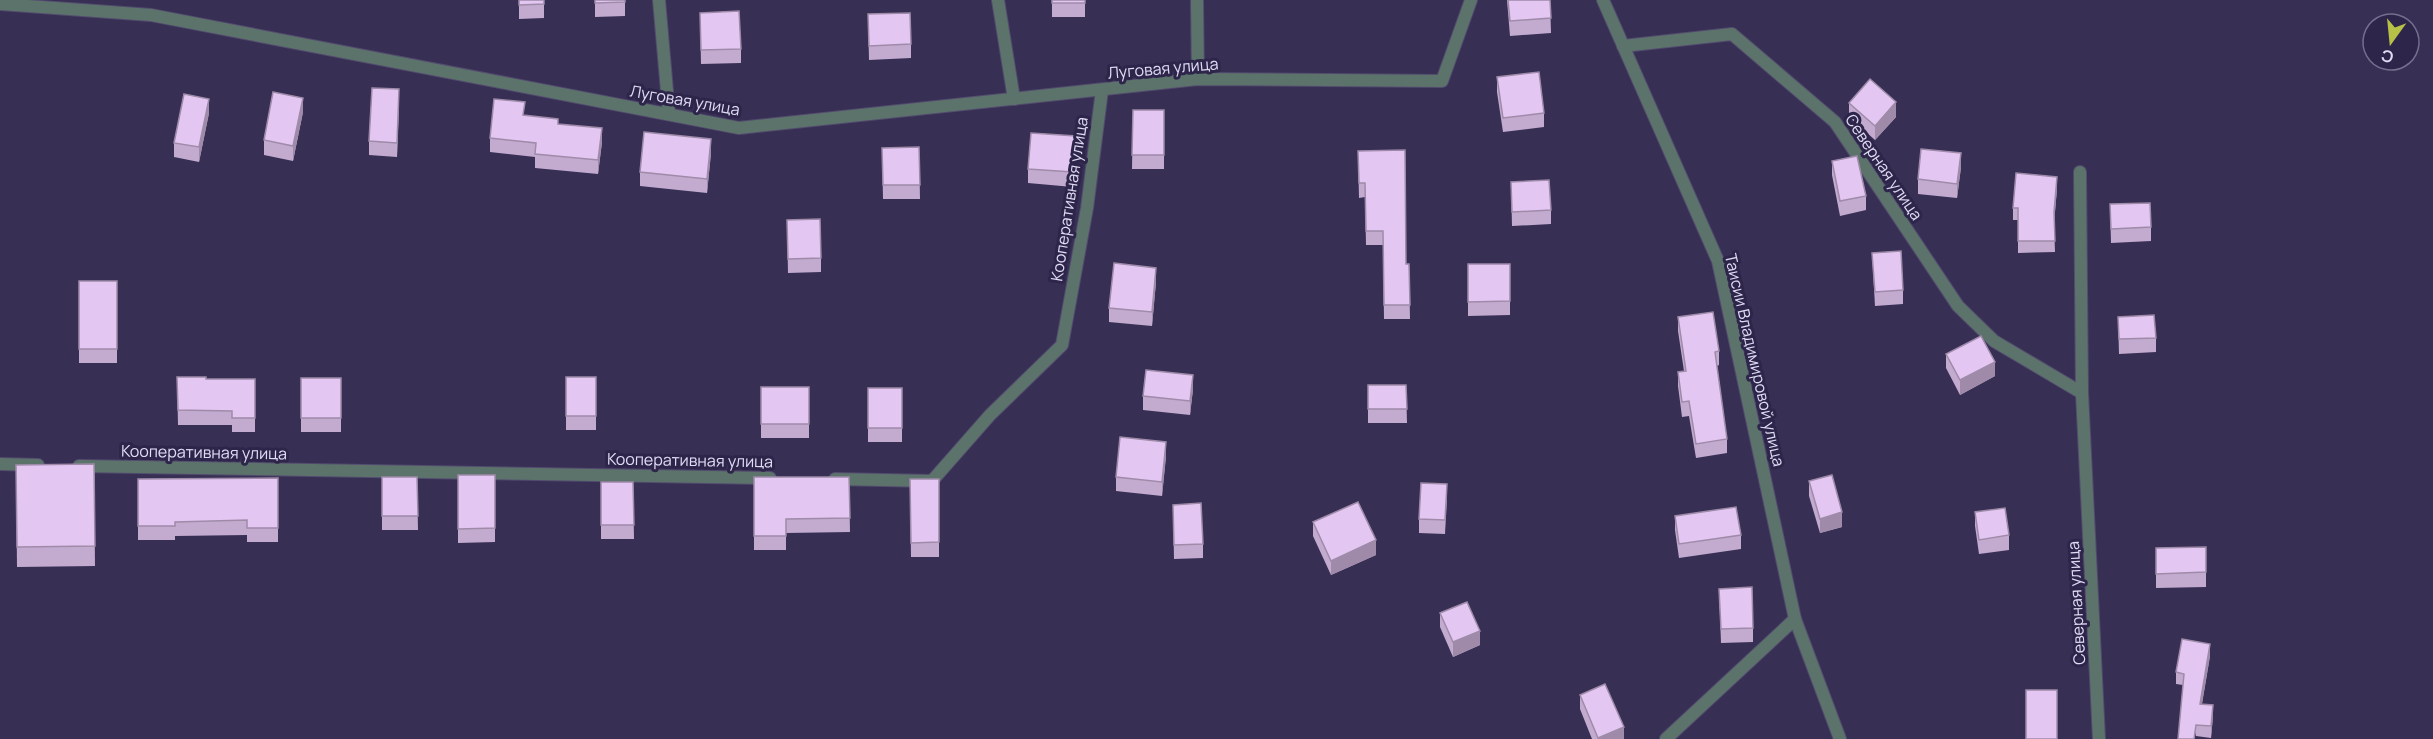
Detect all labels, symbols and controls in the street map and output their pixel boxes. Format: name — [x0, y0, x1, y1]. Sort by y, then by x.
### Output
north arrow — [2361, 12, 2421, 72]
text: С — [2378, 44, 2396, 69]
street label: Луговая улица — [1107, 52, 1219, 84]
street label: Луговая улица — [628, 80, 742, 120]
street label: Северная улица — [1840, 110, 1928, 224]
street label: Кооперативная улица — [1045, 115, 1093, 283]
street label: Таисии Владимировой улица — [1720, 251, 1790, 469]
street label: Кооперативная улица — [121, 440, 287, 464]
street label: Кооперативная улица — [607, 448, 773, 472]
street label: Северная улица — [2062, 541, 2090, 665]

